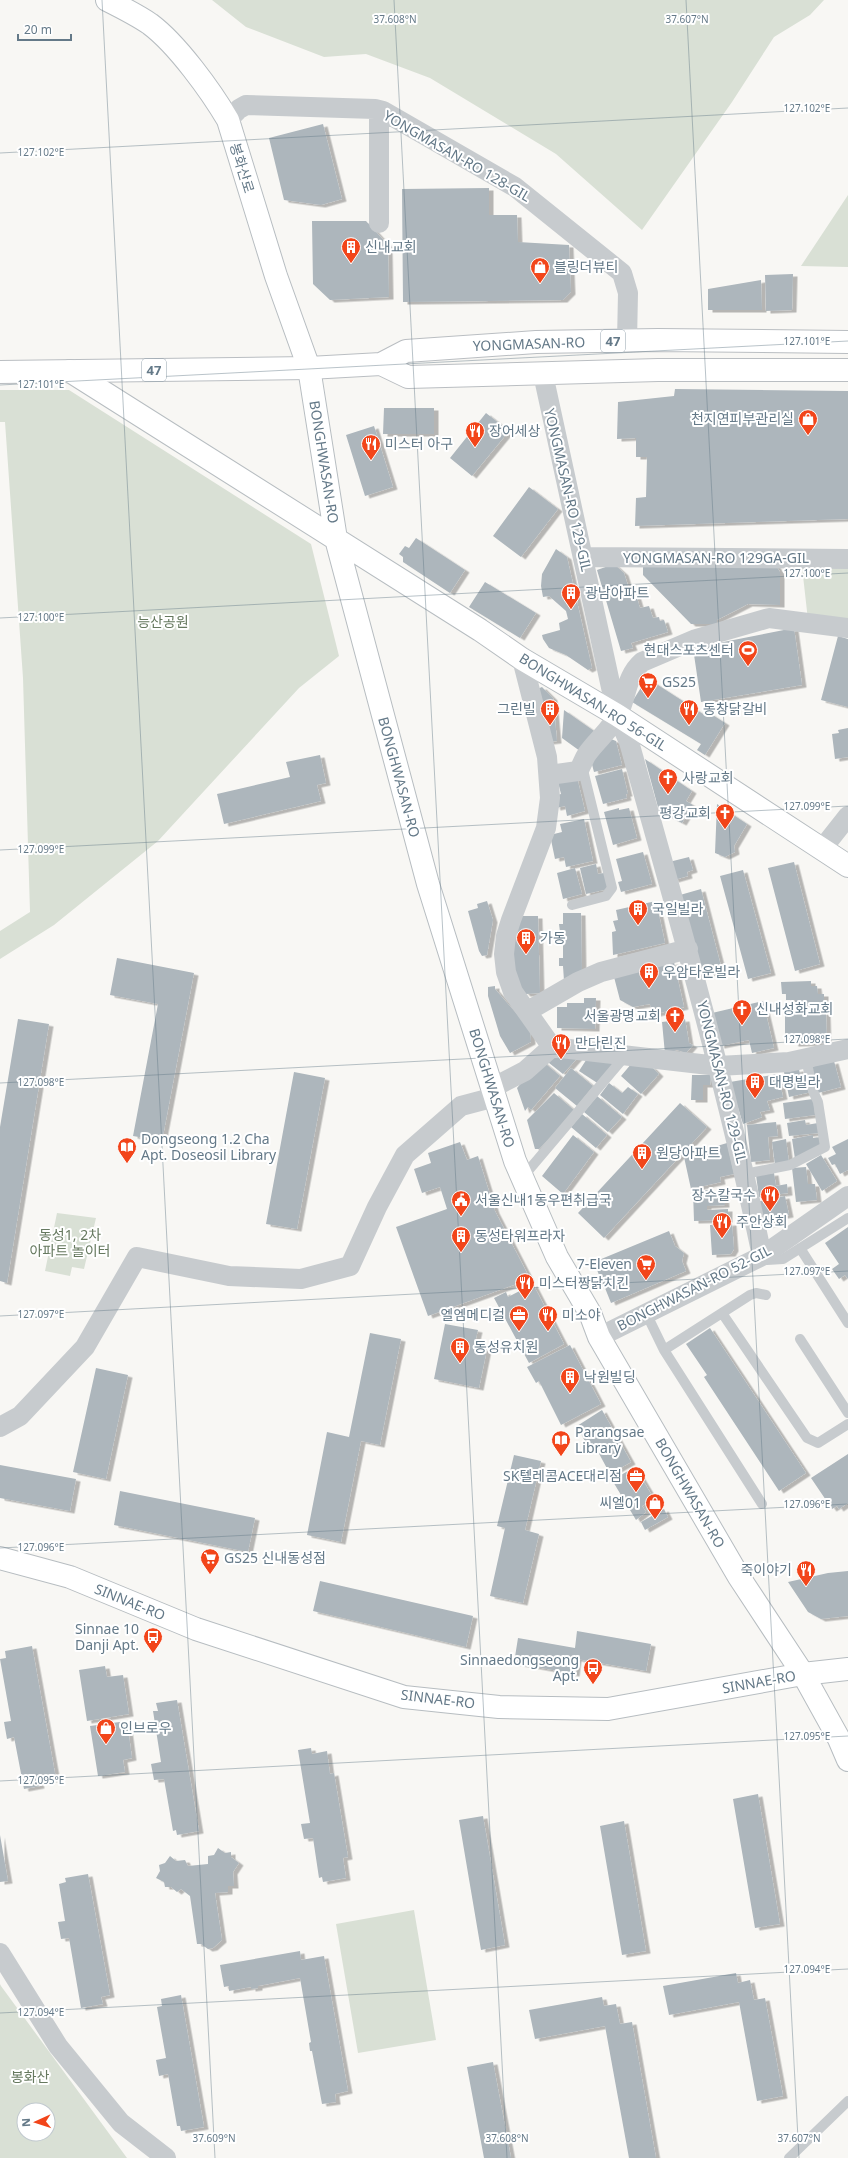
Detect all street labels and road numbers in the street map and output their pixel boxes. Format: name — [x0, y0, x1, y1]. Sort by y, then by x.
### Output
street label: YONGMASAN-RO 128-GIL — [380, 106, 534, 206]
street label: 봉화산로 — [226, 140, 259, 195]
road number: 47 — [601, 330, 625, 352]
street label: YONGMASAN-RO — [472, 332, 586, 355]
road number: 47 — [142, 359, 166, 381]
street label: BONGHWASAN-RO — [305, 399, 344, 525]
street label: YONGMASAN-RO 129-GIL — [540, 406, 597, 573]
street label: YONGMASAN-RO 129GA-GIL — [623, 548, 809, 567]
street label: BONGHWASAN-RO 56-GIL — [516, 648, 671, 755]
street label: BONGHWASAN-RO — [374, 714, 425, 839]
street label: YONGMASAN-RO 129-GIL — [693, 999, 752, 1165]
street label: BONGHWASAN-RO — [465, 1026, 520, 1150]
street label: BONGHWASAN-RO 52-GIL — [613, 1240, 774, 1335]
street label: BONGHWASAN-RO — [651, 1434, 730, 1551]
street label: SINNAE-RO — [92, 1579, 168, 1624]
street label: SINNAE-RO — [721, 1666, 797, 1697]
street label: SINNAE-RO — [400, 1685, 476, 1712]

